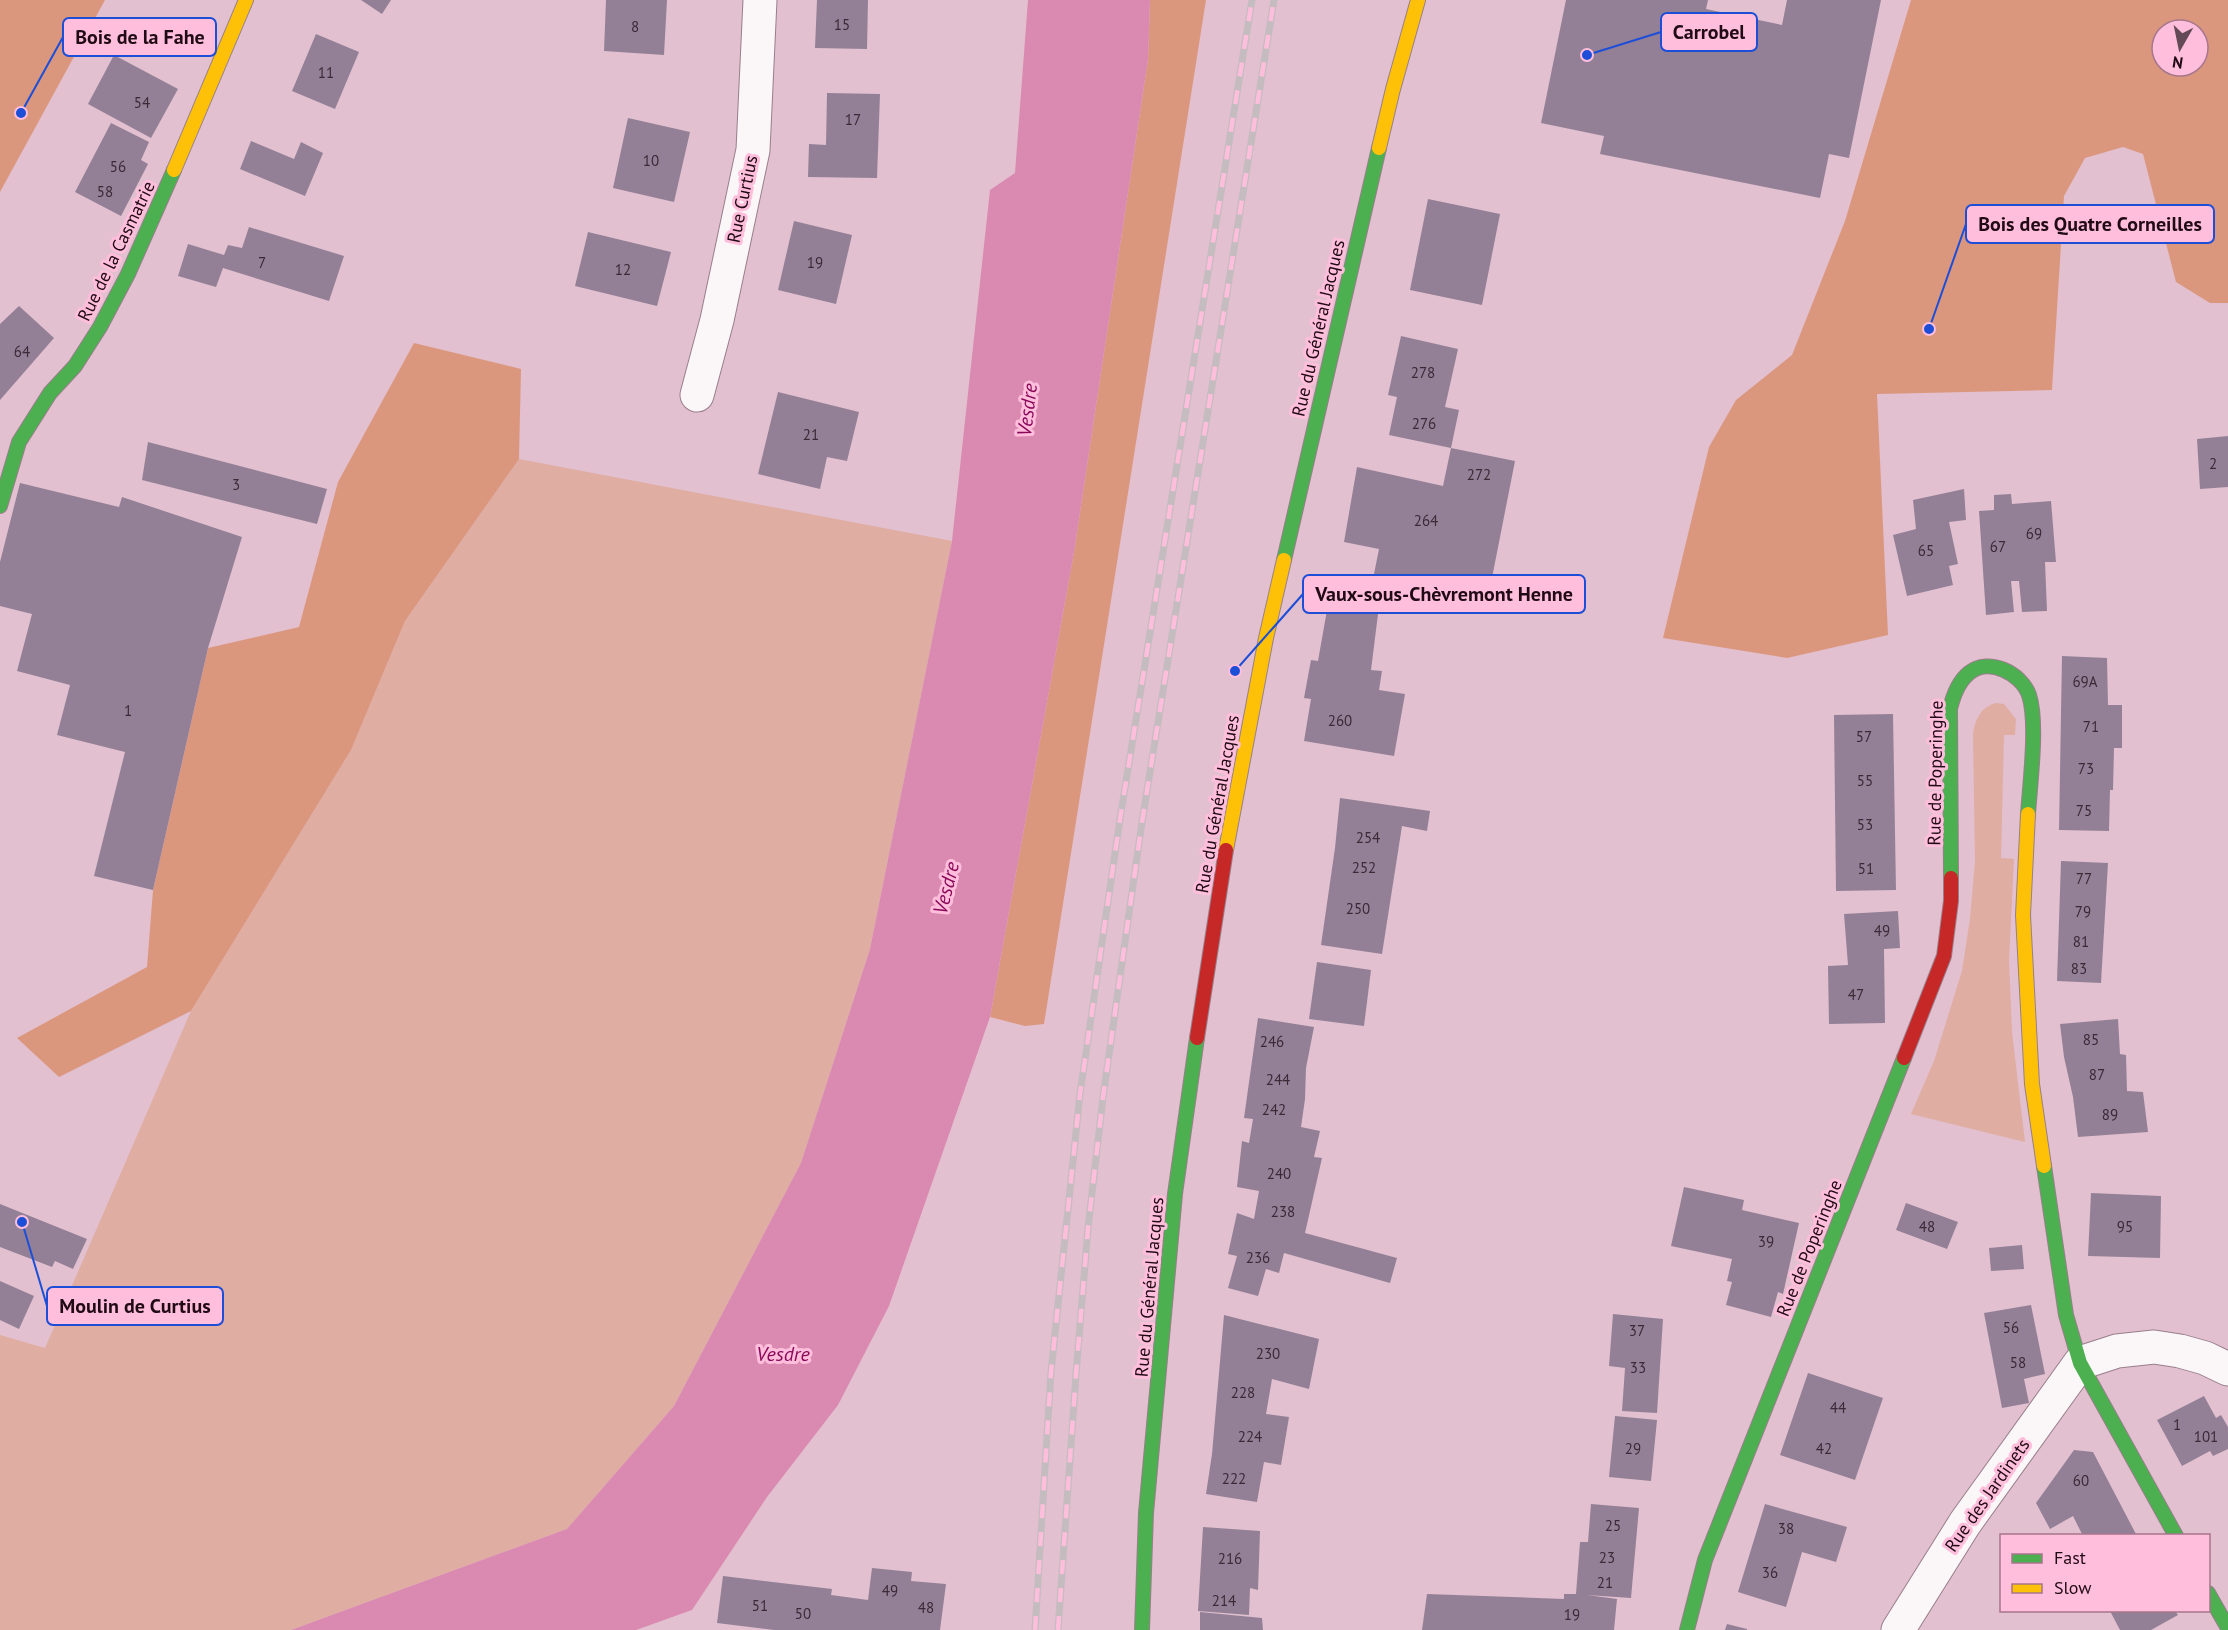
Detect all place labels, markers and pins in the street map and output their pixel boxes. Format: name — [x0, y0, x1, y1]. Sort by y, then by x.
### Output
callout: Carrobel — [1661, 13, 1757, 51]
callout: Bois de la Fahe — [63, 18, 216, 56]
callout: Bois des Quatre Corneilles — [1966, 205, 2214, 243]
callout: Vaux-sous-Chèvremont Henne — [1303, 575, 1585, 613]
callout: Moulin de Curtius — [47, 1287, 223, 1325]

